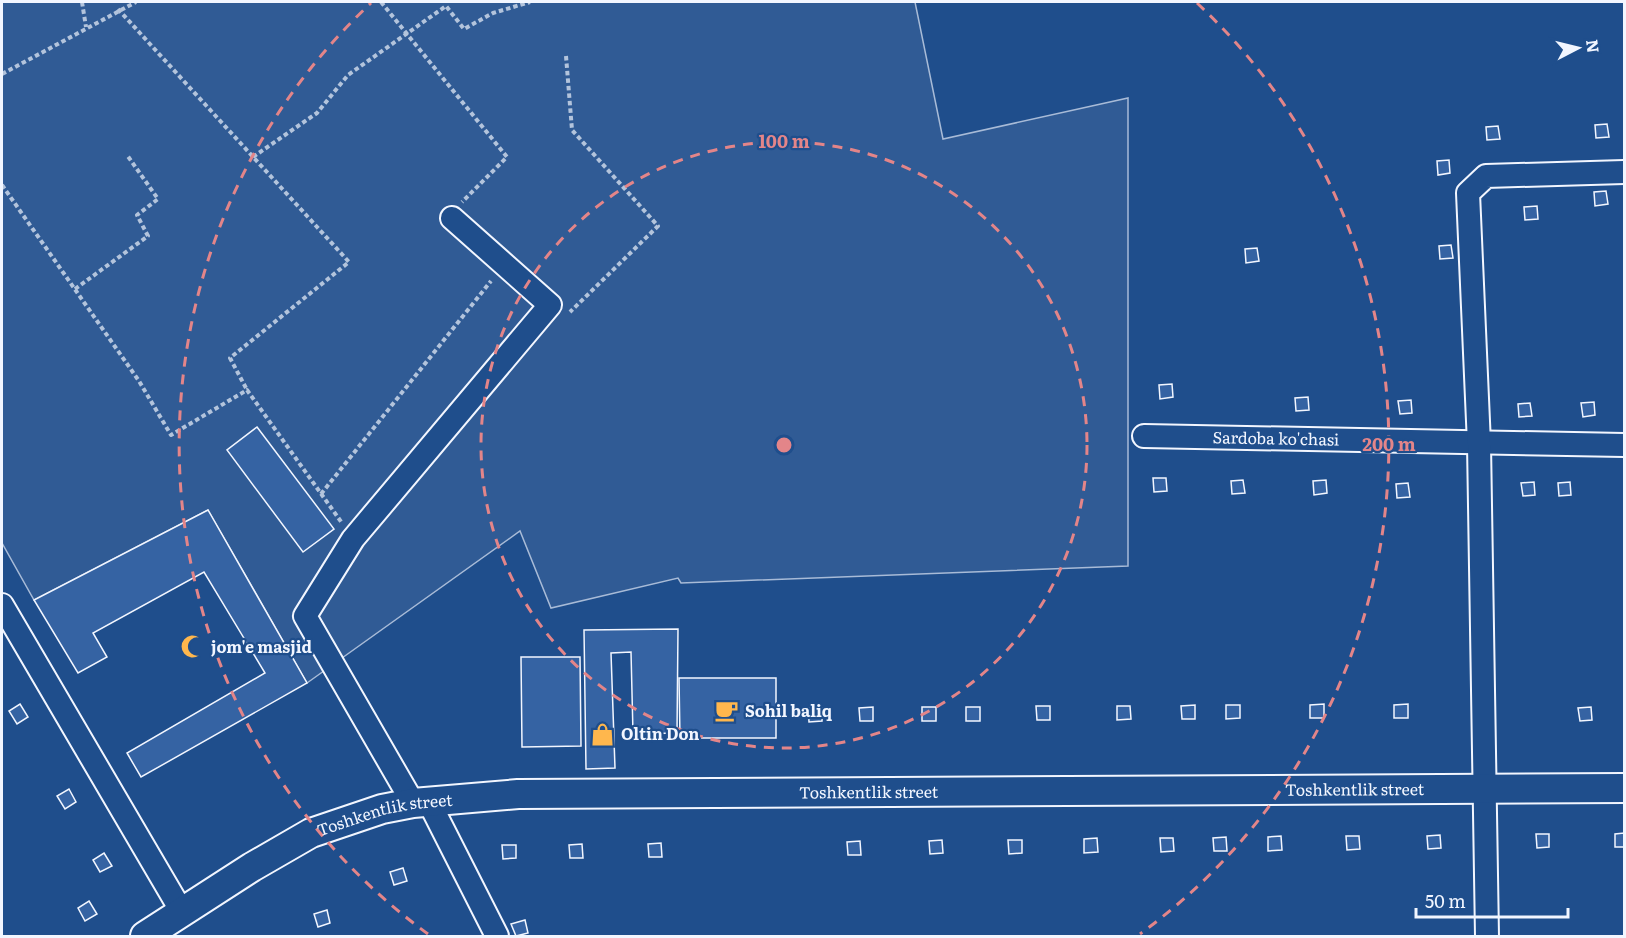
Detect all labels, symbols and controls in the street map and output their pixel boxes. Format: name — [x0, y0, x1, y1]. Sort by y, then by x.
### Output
north arrow — [1548, 18, 1608, 78]
text: N — [1581, 38, 1607, 54]
text: 100 m — [758, 127, 810, 154]
street label: Sardoba ko'chasi — [1212, 424, 1340, 451]
text: 200 m — [1362, 430, 1416, 457]
centre of rings — [774, 435, 794, 455]
mosque icon: jom'e masjid — [180, 634, 206, 660]
place label: jom'e masjid — [211, 634, 312, 658]
cafe icon: Sohil baliq — [714, 698, 740, 724]
place label: Sohil baliq — [745, 698, 833, 722]
shop icon: Oltin Don — [590, 721, 616, 747]
place label: Oltin Don — [621, 721, 699, 745]
street label: Toshkentlik street — [1285, 776, 1425, 801]
street label: Toshkentlik street — [799, 779, 939, 803]
street label: Toshkentlik street — [313, 787, 454, 841]
scale bar — [1416, 881, 1568, 919]
text: 50 m — [1425, 887, 1466, 914]

